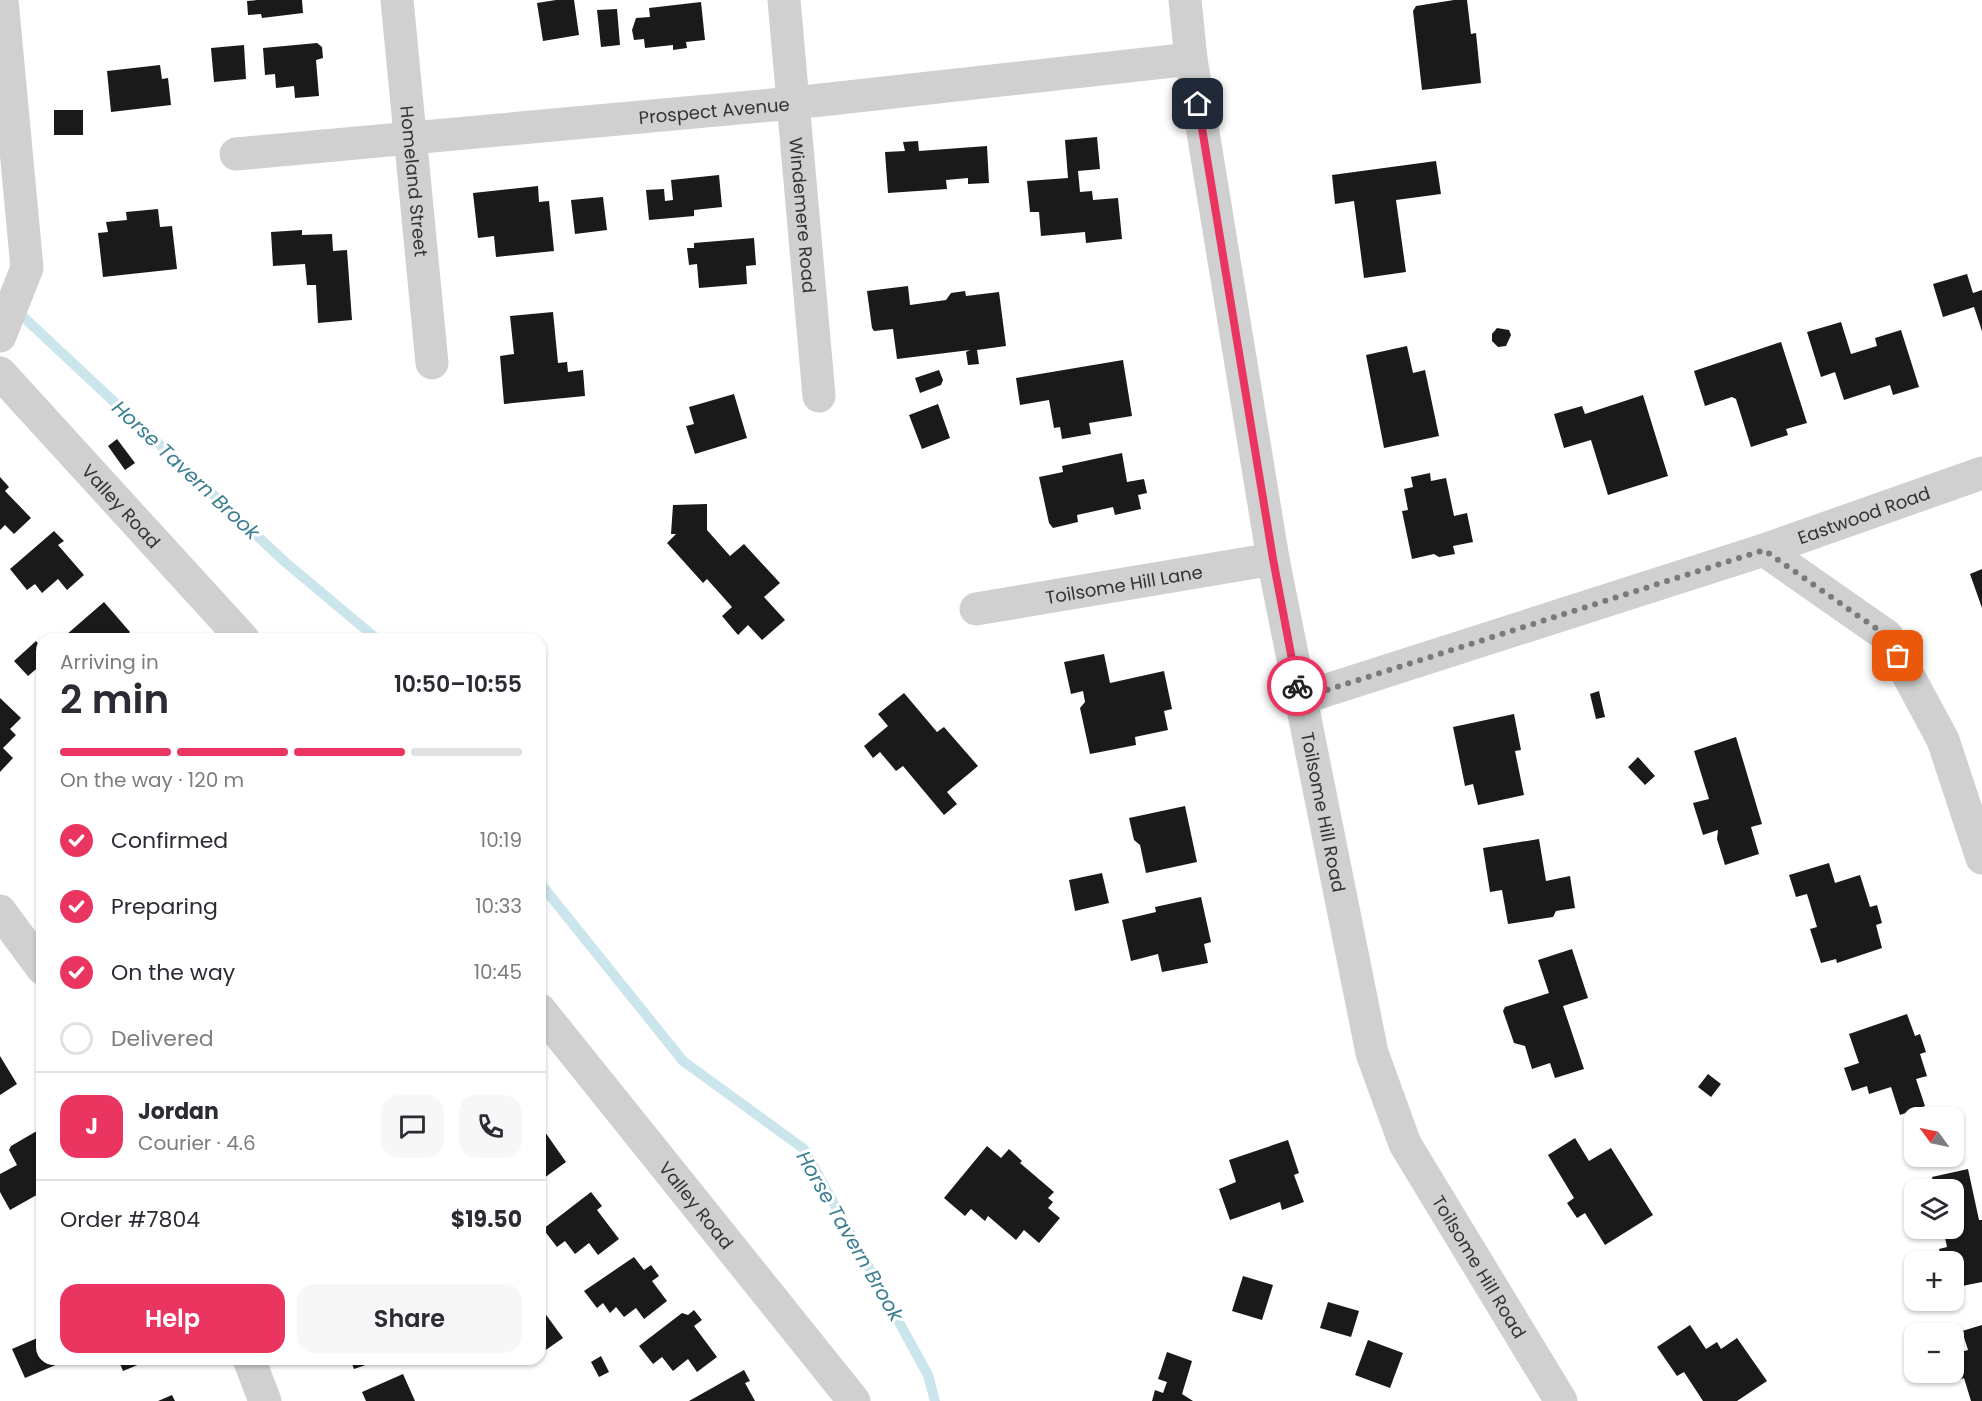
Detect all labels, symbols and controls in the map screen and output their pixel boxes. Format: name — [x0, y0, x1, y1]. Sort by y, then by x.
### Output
pin — [1172, 78, 1223, 129]
icon: home — [1181, 87, 1214, 120]
street label: Prospect Avenue — [637, 91, 791, 130]
street label: Homeland Street — [395, 105, 434, 258]
street label: Windemere Road — [784, 136, 822, 294]
water label: Horse Tavern Brook — [106, 394, 267, 547]
street label: Valley Road — [76, 458, 166, 554]
street label: Eastwood Road — [1794, 480, 1933, 550]
street label: Toilsome Hill Lane — [1044, 559, 1204, 610]
pin — [1872, 630, 1923, 681]
icon: bag — [1881, 639, 1914, 672]
text: Arriving in — [60, 648, 159, 676]
courier — [1267, 656, 1327, 716]
text: 10:50–10:55 — [394, 669, 522, 700]
icon: bike — [1281, 670, 1314, 703]
text: 2 min — [60, 672, 169, 727]
street label: Toilsome Hill Road — [1295, 730, 1352, 894]
text: On the way · 120 m — [60, 766, 244, 794]
icon: check — [60, 824, 93, 857]
text: Confirmed — [111, 825, 228, 856]
text: 10:19 — [480, 826, 522, 854]
icon: check — [60, 890, 93, 923]
text: Preparing — [111, 891, 218, 922]
text: 10:33 — [475, 892, 522, 920]
icon: check — [60, 956, 93, 989]
text: On the way — [111, 957, 235, 988]
text: 10:45 — [474, 958, 522, 986]
text: Delivered — [111, 1023, 214, 1054]
button: chat — [381, 1095, 444, 1158]
button: phone — [459, 1095, 522, 1158]
text: Jordan — [138, 1096, 219, 1127]
north arrow — [1904, 1107, 1964, 1167]
map controls — [1904, 1107, 1964, 1383]
text: J — [85, 1111, 98, 1142]
text: Courier · 4.6 — [138, 1129, 256, 1157]
water label: Horse Tavern Brook — [790, 1146, 911, 1328]
street label: Valley Road — [654, 1156, 740, 1254]
button: layers — [1904, 1179, 1964, 1239]
street label: Toilsome Hill Road — [1426, 1190, 1532, 1343]
text: Order #7804 — [60, 1204, 200, 1235]
text: $19.50 — [451, 1204, 522, 1235]
button: + — [1904, 1251, 1964, 1311]
button: Help — [60, 1284, 285, 1353]
button: Share — [297, 1284, 522, 1353]
button: − — [1904, 1323, 1964, 1383]

